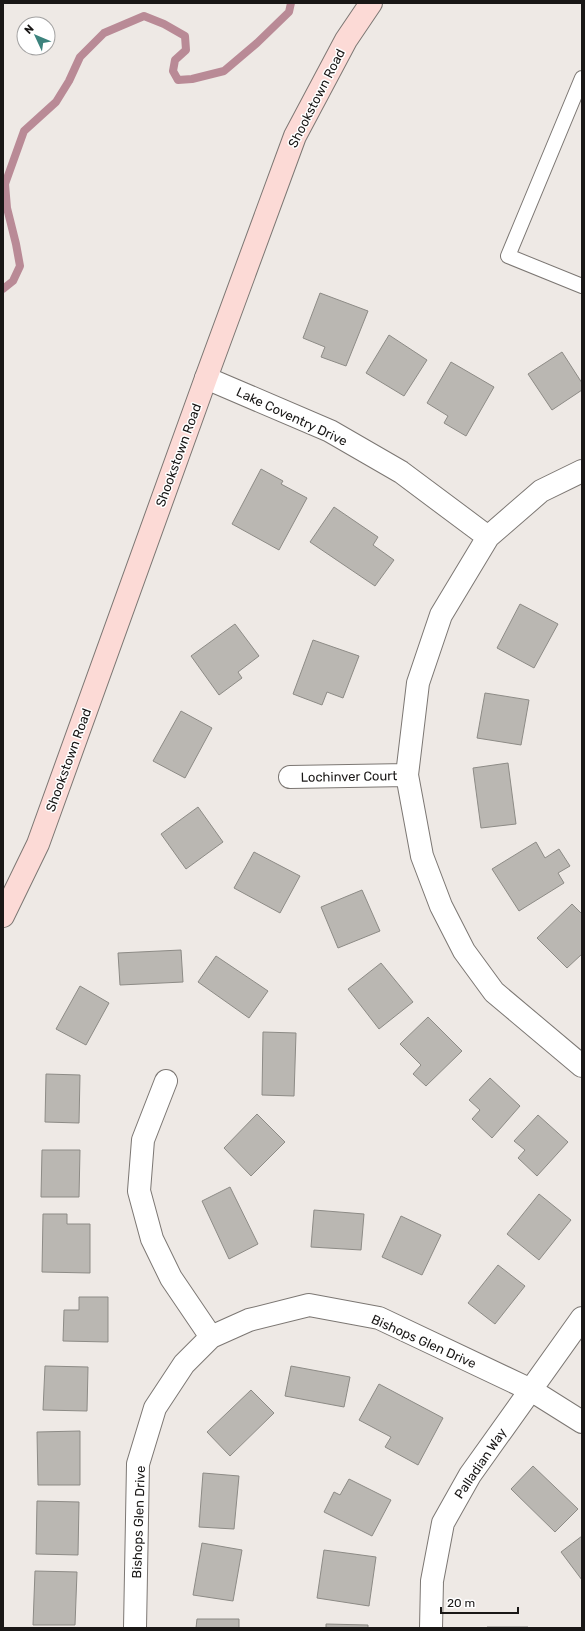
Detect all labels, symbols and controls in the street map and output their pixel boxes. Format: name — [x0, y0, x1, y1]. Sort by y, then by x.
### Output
north arrow — [16, 16, 56, 56]
text: N — [22, 22, 37, 37]
street label: Shookstown Road — [285, 46, 348, 150]
street label: Lake Coventry Drive — [234, 384, 350, 449]
street label: Shookstown Road — [153, 401, 204, 509]
street label: Shookstown Road — [43, 706, 94, 814]
street label: Lochinver Court — [301, 768, 397, 785]
street label: Bishops Glen Drive — [369, 1312, 478, 1371]
street label: Palladian Way — [451, 1425, 510, 1502]
street label: Bishops Glen Drive — [129, 1465, 148, 1579]
scale bar — [441, 1589, 518, 1615]
text: 20 m — [447, 1596, 475, 1610]

